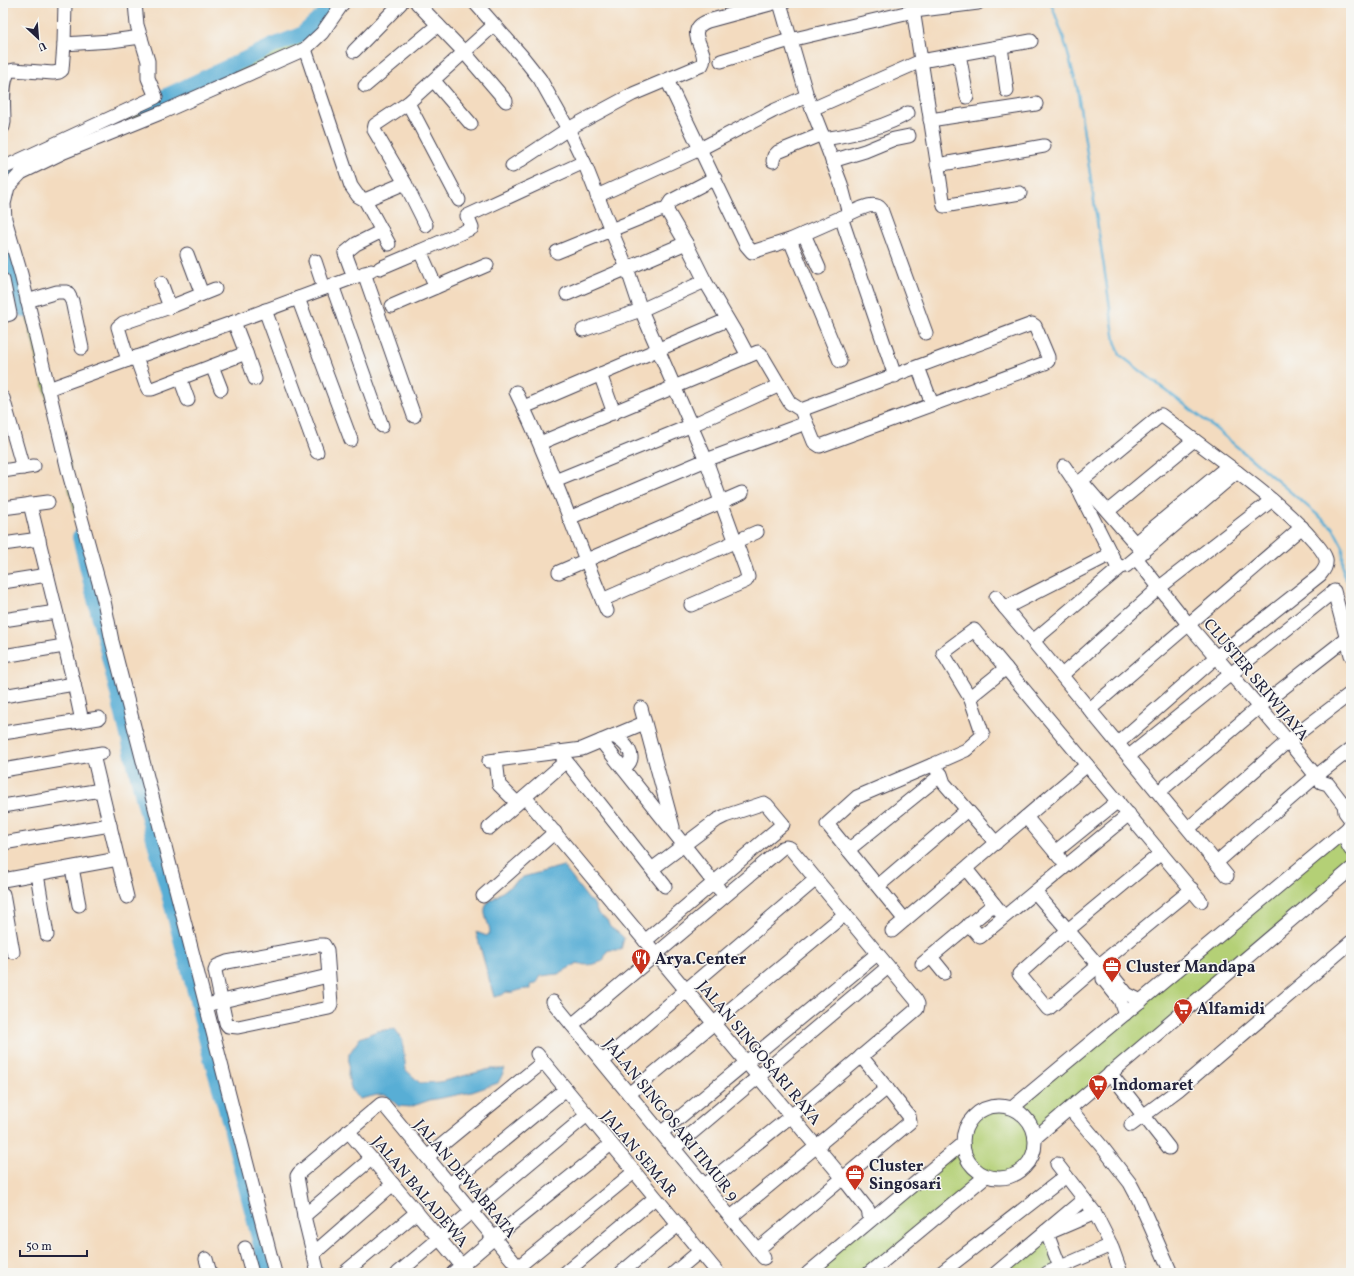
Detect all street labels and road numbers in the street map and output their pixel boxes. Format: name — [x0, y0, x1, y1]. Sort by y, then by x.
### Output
street label: CLUSTER SRIWIJAYA — [1198, 614, 1313, 746]
street label: JALAN SINGOSARI RAYA — [691, 976, 826, 1130]
street label: JALAN SINGOSARI TIMUR 9 — [598, 1034, 743, 1206]
street label: JALAN SEMAR — [596, 1106, 681, 1203]
street label: JALAN DEWABRATA — [408, 1115, 521, 1243]
street label: JALAN BALADEWA — [366, 1132, 473, 1253]

